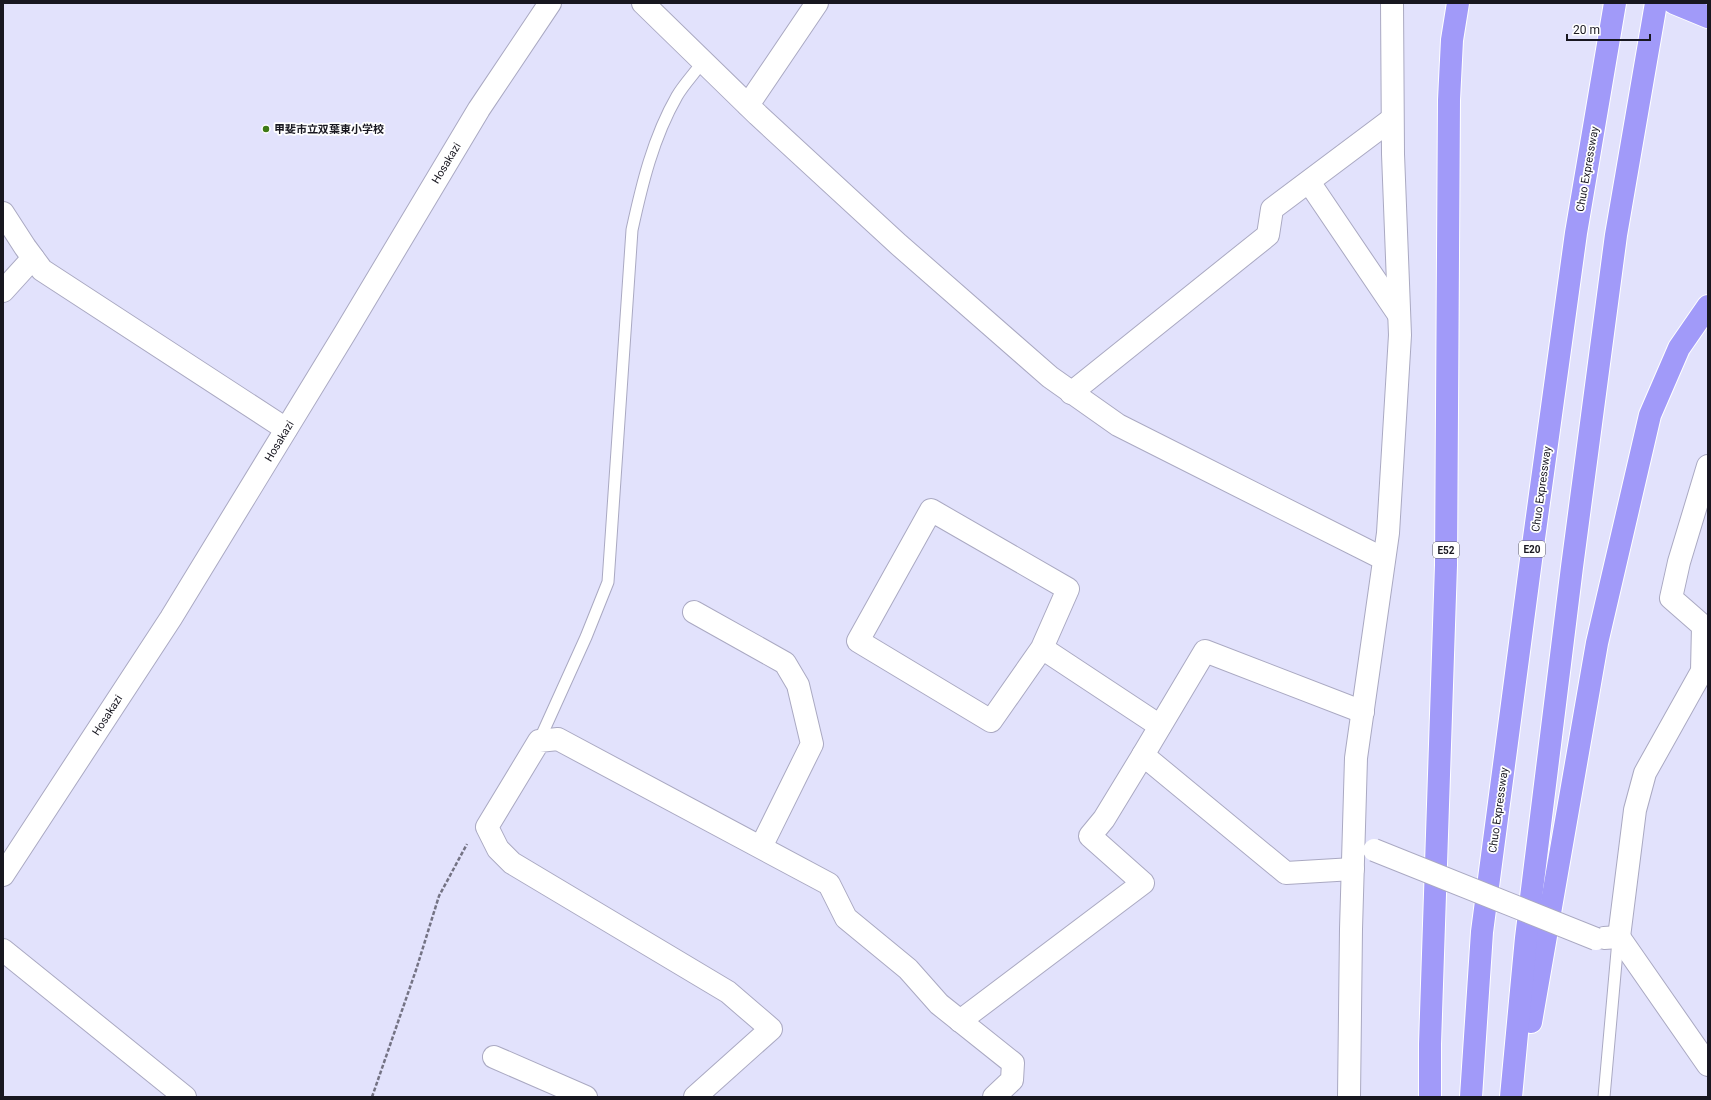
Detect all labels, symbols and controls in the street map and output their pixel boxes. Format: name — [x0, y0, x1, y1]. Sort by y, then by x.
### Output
scale bar — [1567, 16, 1650, 42]
text: 20 m — [1573, 23, 1600, 37]
place label: 甲斐市立双葉東小学校 — [274, 123, 384, 136]
marker: 甲斐市立双葉東小学校 — [261, 124, 271, 134]
street label: Chuo Expressway — [1574, 125, 1602, 213]
street label: Hosakazi — [429, 140, 464, 186]
street label: Hosakazi — [262, 418, 297, 464]
street label: Chuo Expressway — [1529, 445, 1554, 533]
road number: E20 — [1519, 541, 1545, 557]
road number: E52 — [1433, 542, 1459, 558]
street label: Hosakazi — [90, 693, 125, 738]
street label: Chuo Expressway — [1486, 766, 1511, 854]

